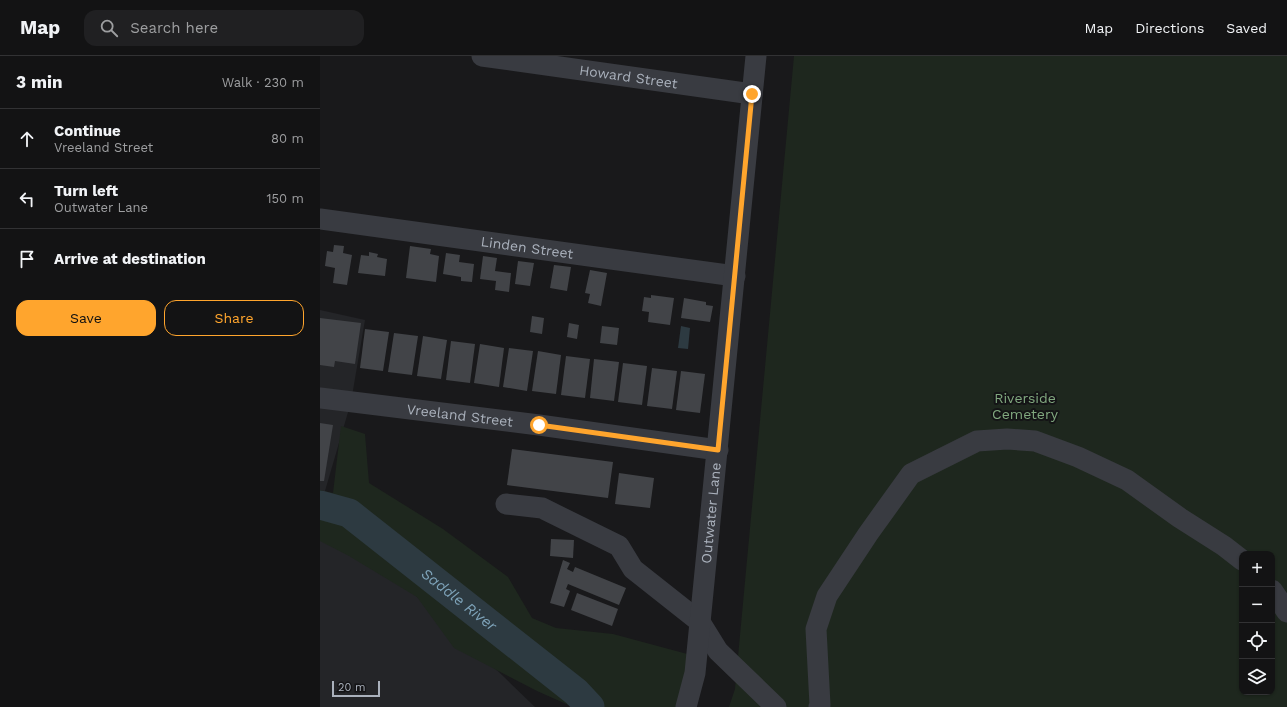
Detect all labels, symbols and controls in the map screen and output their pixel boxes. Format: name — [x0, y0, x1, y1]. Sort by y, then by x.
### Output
search box — [84, 10, 364, 46]
text: Map — [20, 16, 60, 39]
icon: search — [98, 17, 120, 39]
text: Search here — [130, 19, 218, 37]
text: Map — [1085, 20, 1113, 36]
text: Directions — [1135, 20, 1204, 36]
text: Saved — [1226, 20, 1267, 36]
street label: Howard Street — [578, 62, 679, 91]
text: 3 min — [16, 72, 62, 92]
text: Walk · 230 m — [222, 75, 304, 90]
route end — [743, 85, 761, 103]
text: Continue — [54, 122, 121, 140]
icon: ahead — [16, 128, 38, 150]
text: 80 m — [271, 131, 304, 146]
text: Vreeland Street — [54, 140, 153, 155]
text: Turn left — [54, 182, 118, 200]
icon: left — [16, 188, 38, 210]
text: 150 m — [266, 191, 304, 206]
text: Outwater Lane — [54, 200, 148, 215]
street label: Linden Street — [480, 233, 574, 262]
icon: arrive — [16, 248, 38, 270]
text: Arrive at destination — [54, 250, 206, 268]
button: Save — [16, 300, 156, 336]
button: Share — [164, 300, 304, 336]
park label: Riverside Cemetery — [992, 390, 1059, 422]
street label: Vreeland Street — [406, 401, 514, 430]
route start — [530, 416, 548, 434]
street label: Outwater Lane — [698, 462, 724, 564]
map controls — [1239, 551, 1275, 695]
button: + — [1239, 551, 1275, 587]
water label: Saddle River — [418, 564, 501, 636]
button: − — [1239, 587, 1275, 623]
button: locate — [1239, 623, 1275, 659]
button: layers — [1239, 659, 1275, 695]
scale bar — [332, 679, 380, 698]
text: 20 m — [338, 681, 366, 694]

